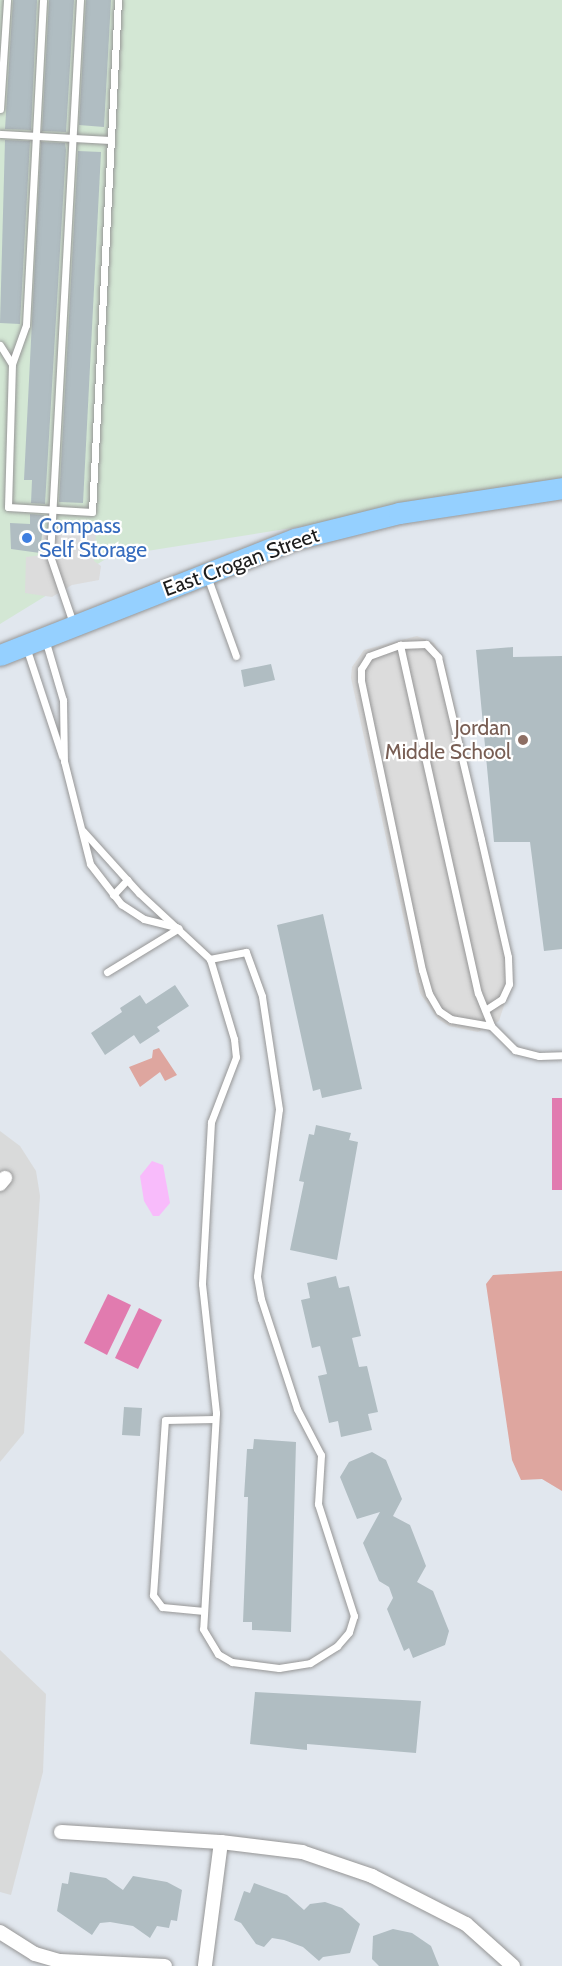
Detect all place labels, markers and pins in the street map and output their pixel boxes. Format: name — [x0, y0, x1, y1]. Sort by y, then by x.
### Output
place label: Compass Self Storage — [39, 513, 147, 563]
marker: Compass Self Storage — [20, 531, 34, 545]
place label: Jordan Middle School — [385, 715, 511, 765]
marker: Jordan Middle School — [516, 733, 530, 747]

